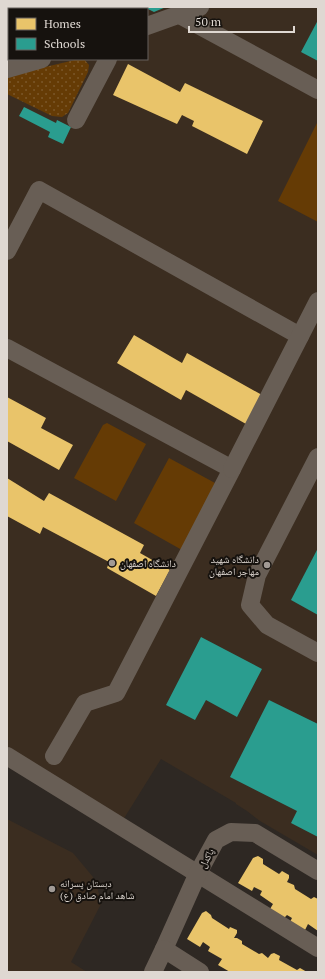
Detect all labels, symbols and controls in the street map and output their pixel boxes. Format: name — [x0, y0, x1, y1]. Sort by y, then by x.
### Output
legend — [8, 8, 148, 60]
scale bar — [189, 8, 294, 34]
text: 50 m — [195, 14, 222, 29]
text: Homes — [44, 16, 81, 31]
text: Schools — [44, 36, 85, 51]
place label: دانشگاه شهید مهاجر اصفهان — [209, 553, 259, 578]
place label: دانشگاه اصفهان — [120, 557, 176, 570]
marker: دانشگاه اصفهان — [107, 558, 117, 568]
marker: دانشگاه شهید مهاجر اصفهان — [262, 560, 272, 570]
street label: پاکدل — [196, 846, 217, 871]
place label: دبستان پسرانه شاهد امام صادق (ع) — [60, 877, 135, 903]
marker: دبستان پسرانه شاهد امام صادق (ع) — [47, 884, 57, 894]

